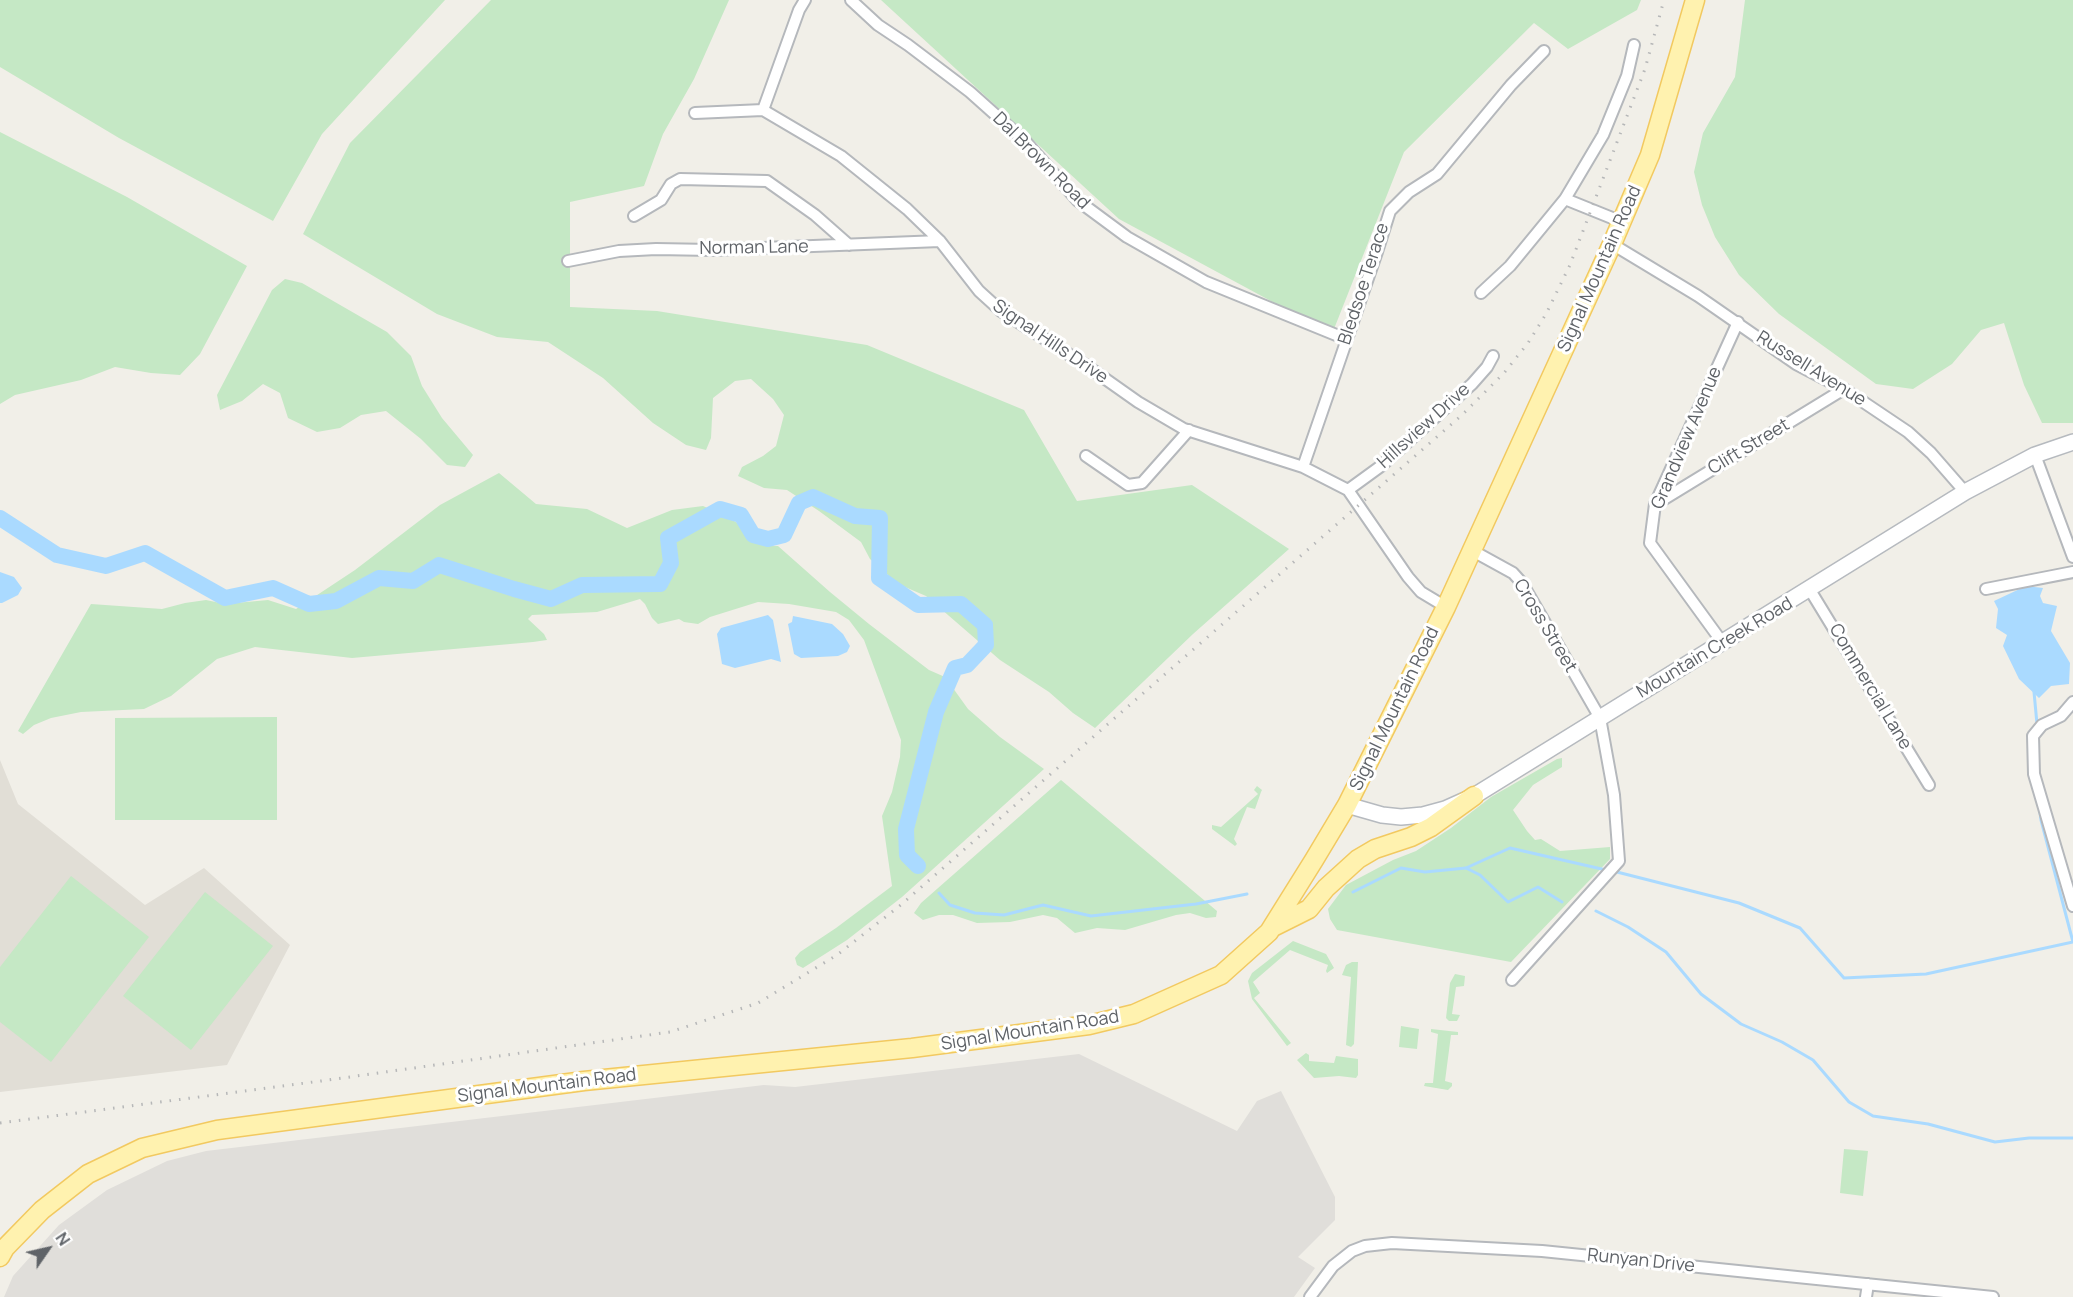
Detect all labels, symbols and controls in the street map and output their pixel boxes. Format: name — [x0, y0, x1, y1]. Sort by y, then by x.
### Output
street label: Dal Brown Road — [988, 108, 1094, 214]
street label: Signal Mountain Road — [1554, 182, 1646, 356]
street label: Bledsoe Terace — [1334, 220, 1394, 348]
street label: Norman Lane — [699, 236, 809, 260]
street label: Signal Hills Drive — [988, 295, 1112, 389]
street label: Russell Avenue — [1752, 327, 1870, 411]
street label: Grandview Avenue — [1647, 364, 1727, 512]
street label: Hillsview Drive — [1373, 379, 1475, 473]
street label: Clift Street — [1704, 414, 1794, 480]
street label: Cross Street — [1509, 575, 1581, 677]
street label: Mountain Creek Road — [1633, 593, 1797, 703]
street label: Commercial Lane — [1824, 620, 1916, 754]
street label: Signal Mountain Road — [1346, 623, 1444, 795]
street label: Signal Mountain Road — [939, 1006, 1121, 1056]
street label: Signal Mountain Road — [456, 1064, 638, 1108]
north arrow — [18, 1219, 78, 1279]
text: N — [51, 1228, 75, 1250]
street label: Runyan Drive — [1586, 1245, 1696, 1277]

